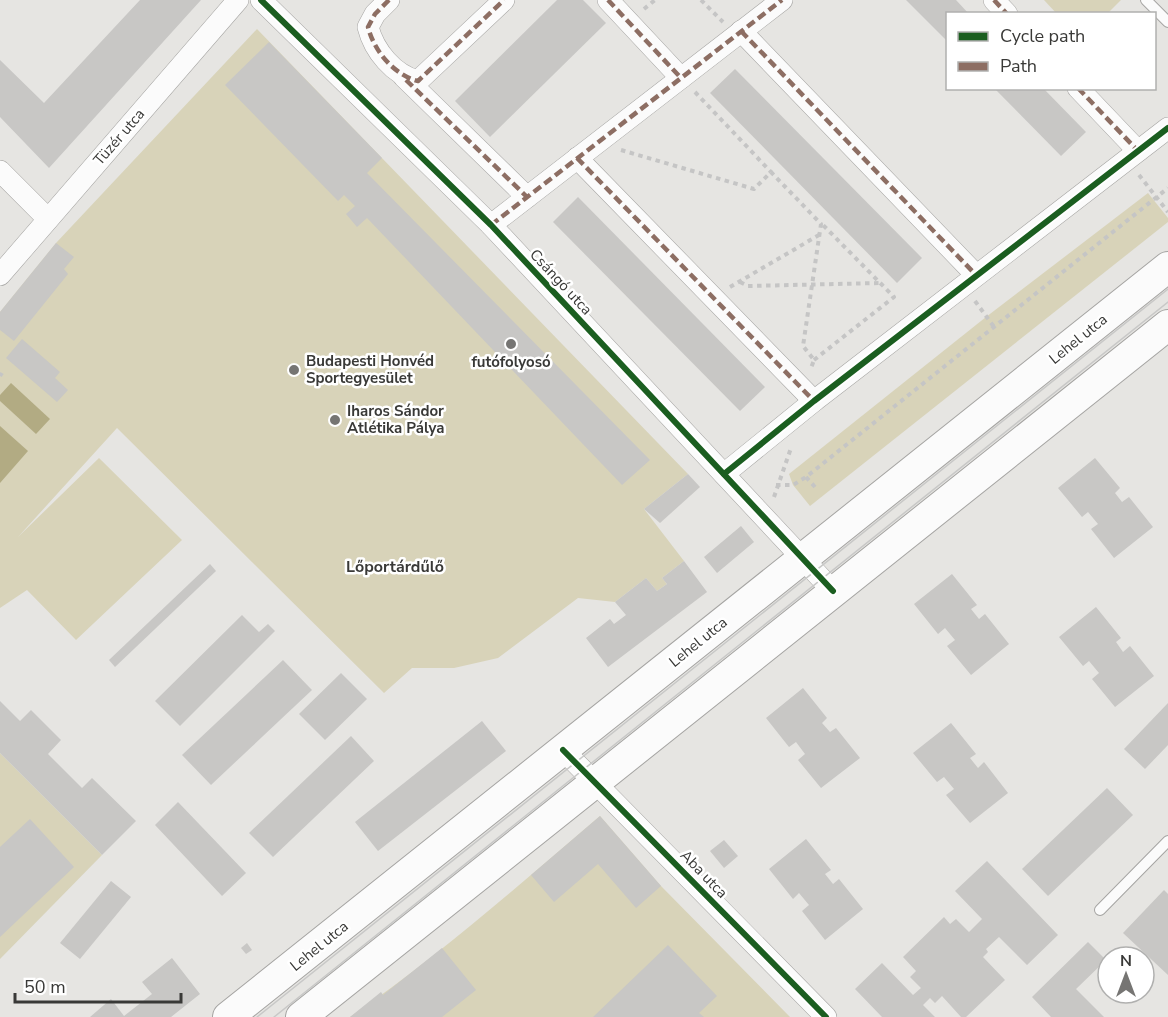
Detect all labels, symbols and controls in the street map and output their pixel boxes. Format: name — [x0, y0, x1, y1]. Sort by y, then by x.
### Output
legend — [946, 12, 1156, 90]
text: Cycle path — [1000, 24, 1085, 48]
text: Path — [1000, 54, 1037, 78]
street label: Tüzér utca — [89, 104, 149, 170]
street label: Csángó utca — [525, 245, 597, 319]
street label: Lehel utca — [1045, 309, 1111, 369]
marker: futófolyosó — [504, 337, 518, 351]
place label: Budapesti Honvéd Sportegyesület — [306, 351, 434, 388]
place label: futófolyosó — [471, 352, 551, 372]
marker: Budapesti Honvéd Sportegyesület — [287, 363, 301, 377]
place label: Iharos Sándor Atlétika Pálya — [347, 401, 445, 438]
marker: Iharos Sándor Atlétika Pálya — [328, 413, 342, 427]
district label: Lőportárdűlő — [346, 556, 444, 578]
street label: Lehel utca — [665, 612, 731, 672]
street label: Aba utca — [676, 846, 732, 902]
street label: Lehel utca — [286, 916, 352, 976]
north arrow — [1096, 945, 1156, 1005]
text: N — [1120, 950, 1132, 972]
scale bar — [15, 966, 182, 1004]
text: 50 m — [24, 975, 66, 999]

